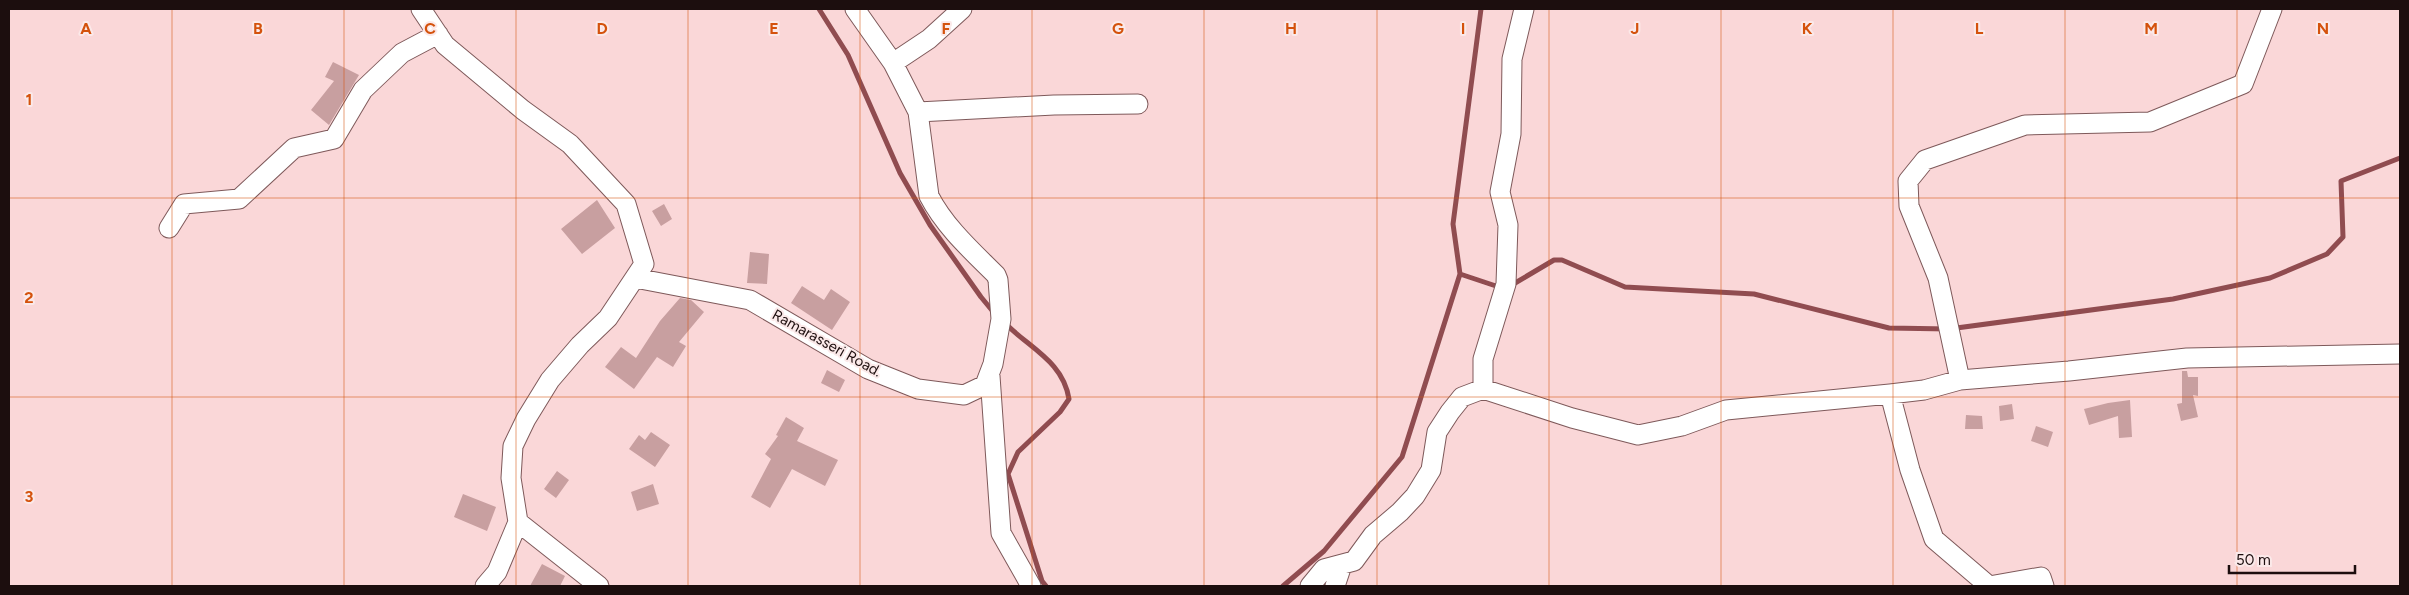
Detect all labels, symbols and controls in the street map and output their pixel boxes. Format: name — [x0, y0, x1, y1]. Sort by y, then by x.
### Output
text: A — [80, 19, 92, 38]
text: B — [253, 19, 263, 38]
text: C — [424, 19, 436, 38]
text: D — [596, 19, 608, 38]
text: E — [769, 19, 779, 38]
text: F — [942, 19, 951, 38]
text: G — [1112, 19, 1124, 38]
text: H — [1285, 19, 1297, 38]
text: I — [1461, 19, 1465, 38]
text: J — [1631, 19, 1639, 38]
text: K — [1802, 19, 1813, 38]
text: L — [1975, 19, 1984, 38]
text: M — [2144, 19, 2158, 38]
text: N — [2317, 19, 2329, 38]
text: 1 — [26, 90, 32, 109]
text: 2 — [24, 288, 34, 307]
street label: Ramarasseri Road. — [769, 305, 885, 381]
text: 3 — [25, 487, 34, 506]
scale bar — [2229, 542, 2355, 574]
text: 50 m — [2236, 551, 2271, 569]

